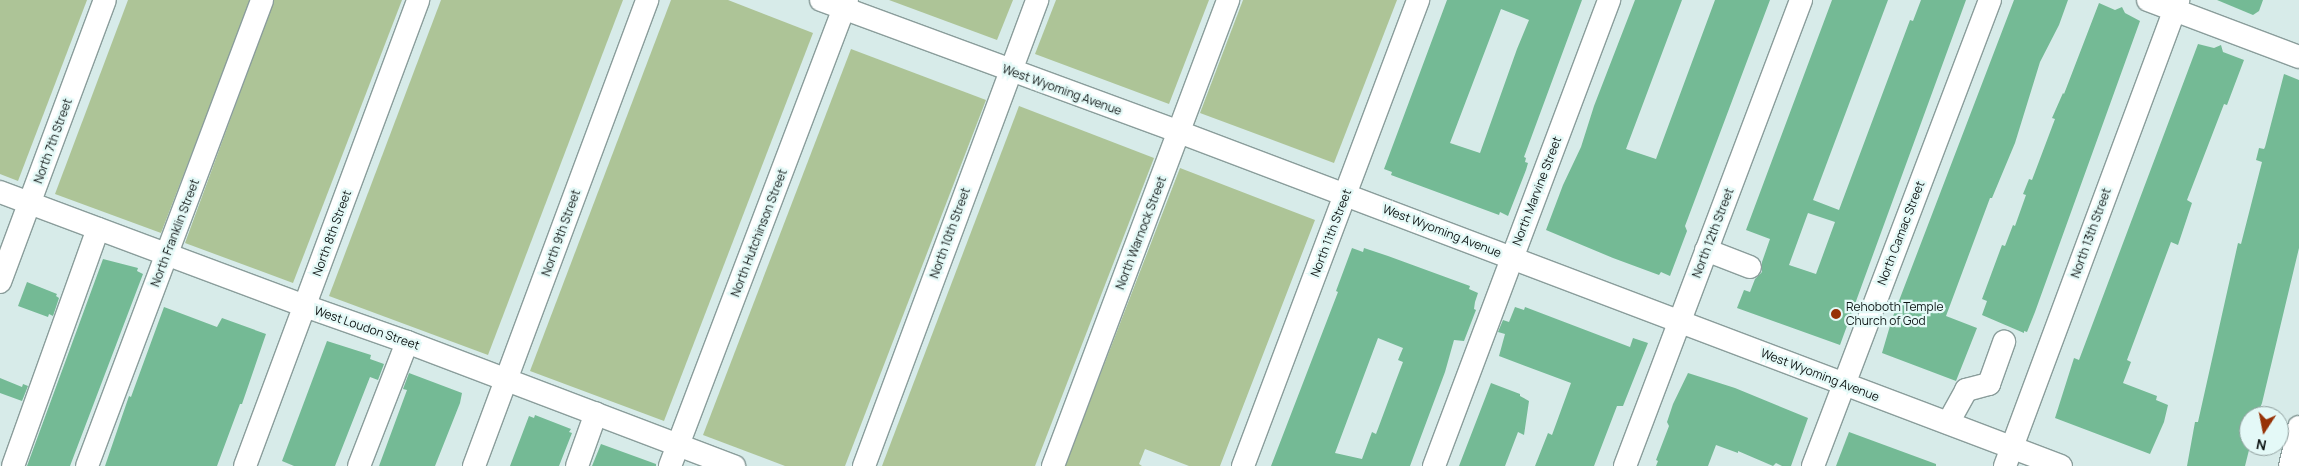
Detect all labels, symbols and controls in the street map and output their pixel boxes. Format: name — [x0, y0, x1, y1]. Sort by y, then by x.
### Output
street label: West Wyoming Avenue — [1000, 62, 1124, 118]
street label: North 7th Street — [31, 96, 75, 186]
street label: North Marvine Street — [1510, 134, 1564, 248]
street label: North Hutchinson Street — [728, 167, 790, 299]
street label: North Warnock Street — [1113, 174, 1169, 292]
street label: North Franklin Street — [148, 177, 202, 289]
street label: North Camac Street — [1875, 179, 1927, 287]
street label: North 10th Street — [927, 186, 973, 280]
street label: North 12th Street — [1689, 186, 1737, 280]
street label: North 13th Street — [2068, 186, 2114, 280]
street label: North 11th Street — [1308, 187, 1354, 279]
street label: North 8th Street — [310, 188, 354, 278]
street label: North 9th Street — [539, 188, 583, 278]
street label: West Wyoming Avenue — [1381, 202, 1503, 260]
place label: Rehoboth Temple Church of God — [1846, 300, 1943, 328]
street label: West Loudon Street — [312, 303, 422, 353]
marker: Rehoboth Temple Church of God — [1830, 308, 1842, 320]
street label: West Wyoming Avenue — [1759, 346, 1881, 404]
north arrow — [2239, 406, 2289, 456]
text: N — [2254, 435, 2268, 456]

